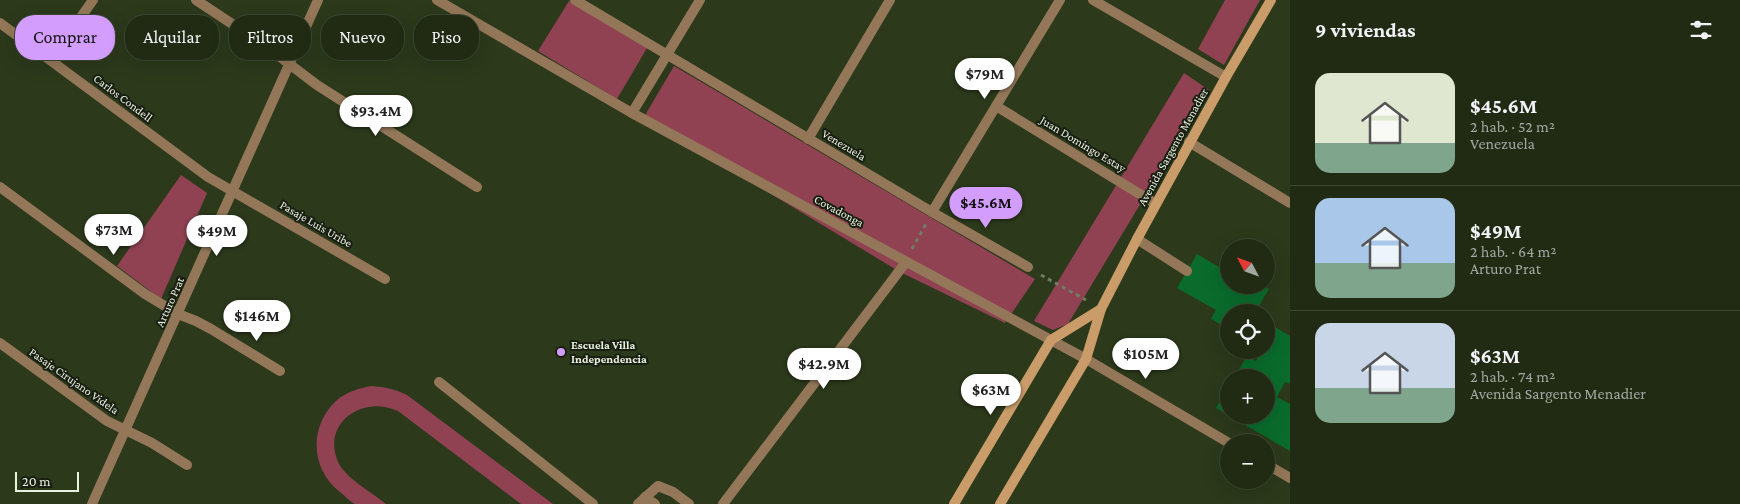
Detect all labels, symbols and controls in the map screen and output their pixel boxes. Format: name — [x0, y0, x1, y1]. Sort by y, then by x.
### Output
chip: Comprar — [15, 15, 115, 60]
chip: Alquilar — [125, 15, 219, 60]
chip: Filtros — [229, 15, 311, 60]
chip: Nuevo — [321, 15, 404, 60]
chip: Piso — [414, 15, 479, 60]
icon: filters — [1687, 16, 1715, 44]
text: 9 viviendas — [1315, 18, 1415, 42]
pin: $79M — [955, 58, 1015, 100]
text: $79M — [966, 65, 1004, 82]
street label: Carlos Condell — [91, 71, 155, 125]
street label: Avenida Sargento Menadier — [1135, 85, 1211, 208]
icon: home — [1355, 93, 1415, 153]
pin: $93.4M — [335, 94, 417, 137]
text: $45.6M — [1470, 94, 1537, 118]
text: $93.4M — [351, 102, 402, 119]
street label: Juan Domingo Estay — [1037, 112, 1129, 175]
text: 2 hab. · 52 m² — [1470, 118, 1555, 135]
street label: Venezuela — [819, 126, 869, 164]
text: Venezuela — [1470, 135, 1535, 152]
pin: $45.6M — [945, 186, 1027, 229]
street label: Covadonga — [812, 192, 867, 230]
text: $45.6M — [960, 194, 1012, 211]
street label: Pasaje Luis Uribe — [277, 198, 355, 250]
pin: $73M — [84, 214, 144, 256]
pin: $49M — [187, 214, 247, 257]
icon: home — [1355, 218, 1415, 278]
text: $49M — [1470, 219, 1521, 243]
text: $73M — [95, 221, 133, 238]
text: $49M — [197, 222, 237, 239]
north arrow — [1220, 239, 1275, 294]
map controls — [1220, 239, 1275, 489]
text: 2 hab. · 64 m² — [1470, 243, 1557, 260]
text: Arturo Prat — [1470, 260, 1541, 277]
street label: Arturo Prat — [153, 274, 188, 329]
pin: $146M — [222, 300, 292, 342]
button: locate — [1220, 304, 1275, 359]
text: $146M — [234, 307, 280, 324]
place label: Escuela Villa Independencia — [571, 338, 647, 366]
pin: $105M — [1111, 338, 1181, 380]
icon: home — [1355, 343, 1415, 403]
text: $63M — [1470, 344, 1520, 368]
street label: Pasaje Cirujano Videla — [26, 345, 122, 417]
text: $105M — [1123, 345, 1169, 362]
marker: Escuela Villa Independencia — [555, 346, 567, 358]
pin: $42.9M — [783, 348, 865, 390]
text: $42.9M — [798, 355, 850, 372]
text: 2 hab. · 74 m² — [1470, 368, 1555, 385]
button: + — [1220, 369, 1275, 424]
pin: $63M — [961, 374, 1021, 416]
text: $63M — [972, 381, 1010, 398]
text: Avenida Sargento Menadier — [1470, 385, 1646, 402]
button: − — [1220, 434, 1275, 489]
scale bar — [15, 469, 79, 492]
text: 20 m — [22, 473, 50, 489]

